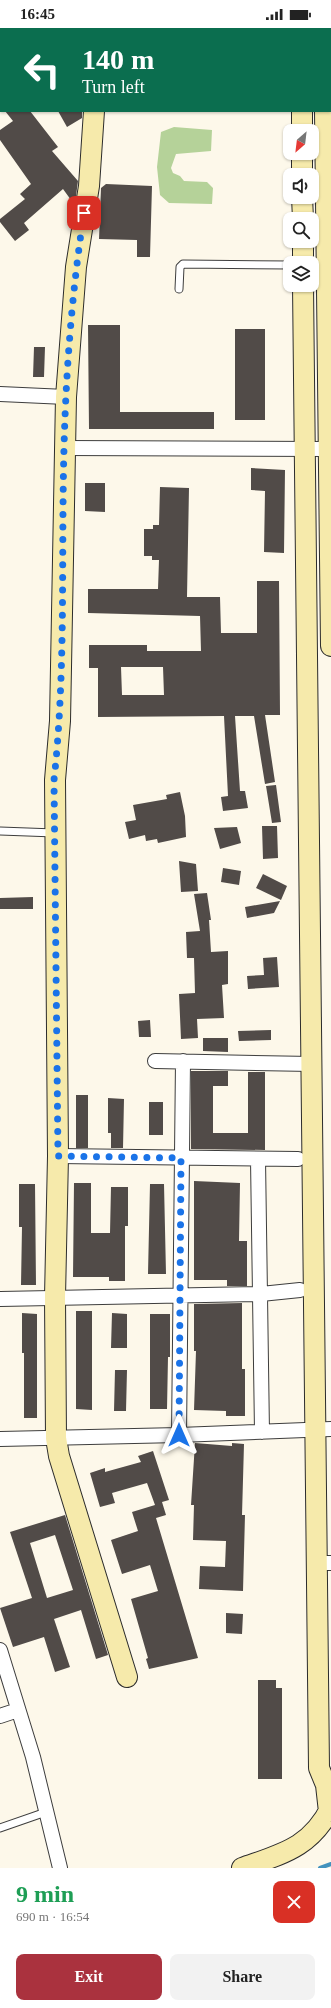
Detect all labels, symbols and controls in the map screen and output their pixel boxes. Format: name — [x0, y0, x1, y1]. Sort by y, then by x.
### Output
text: 16:45 — [20, 6, 55, 22]
icon: left — [16, 44, 68, 96]
text: 140 m — [82, 44, 154, 75]
text: Turn left — [82, 77, 145, 97]
north arrow — [283, 124, 319, 160]
map controls — [283, 124, 319, 292]
button: sound — [283, 168, 319, 204]
pin — [67, 196, 101, 230]
icon: arrive — [73, 202, 95, 224]
button: search — [283, 212, 319, 248]
button: layers — [283, 256, 319, 292]
position arrow — [158, 1414, 200, 1456]
text: 9 min — [16, 1881, 74, 1907]
button: close — [273, 1881, 315, 1923]
text: 690 m · 16:54 — [16, 1909, 89, 1924]
button: Exit — [16, 1954, 162, 2000]
button: Share — [170, 1954, 315, 2000]

